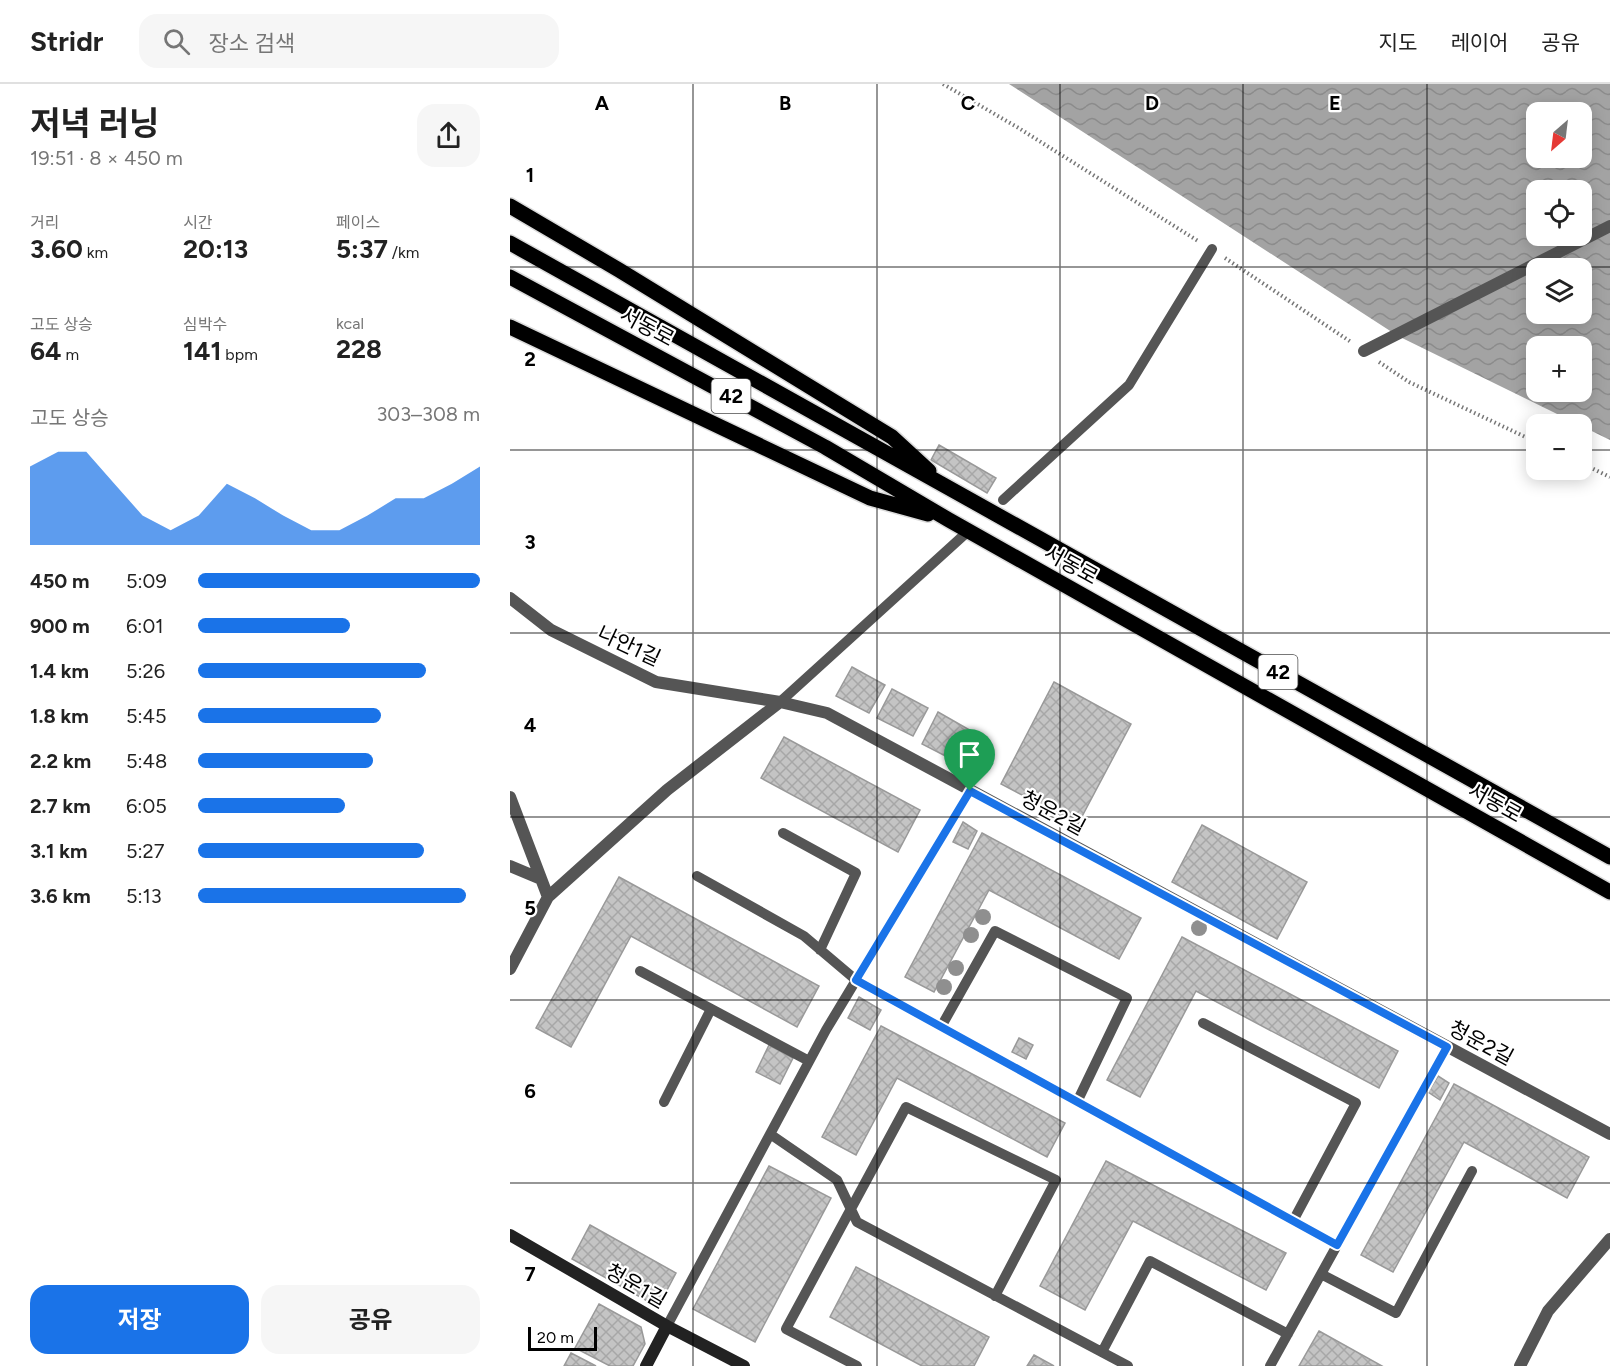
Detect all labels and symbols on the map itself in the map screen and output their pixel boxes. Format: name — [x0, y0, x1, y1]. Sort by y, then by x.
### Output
text: A — [595, 91, 610, 115]
text: B — [779, 91, 791, 115]
text: C — [961, 91, 975, 115]
text: D — [1145, 91, 1159, 115]
text: E — [1329, 91, 1341, 115]
north arrow — [1526, 102, 1592, 168]
text: 1 — [526, 163, 534, 187]
street label: 서동로 — [616, 302, 679, 351]
text: 2 — [524, 347, 536, 371]
road number: 42 — [712, 379, 750, 413]
text: 3 — [524, 530, 536, 554]
street label: 서동로 — [1040, 540, 1103, 590]
street label: 나안1길 — [594, 620, 665, 671]
road number: 42 — [1258, 655, 1298, 689]
text: 4 — [524, 713, 537, 737]
pin — [944, 729, 995, 791]
street label: 서동로 — [1464, 778, 1527, 828]
street label: 청운2길 — [1017, 785, 1090, 840]
text: 5 — [524, 896, 536, 920]
street label: 청운2길 — [1445, 1015, 1518, 1070]
text: 6 — [524, 1079, 536, 1103]
street label: 청운1길 — [601, 1258, 671, 1313]
text: 7 — [524, 1262, 536, 1286]
scale bar — [528, 1324, 597, 1352]

